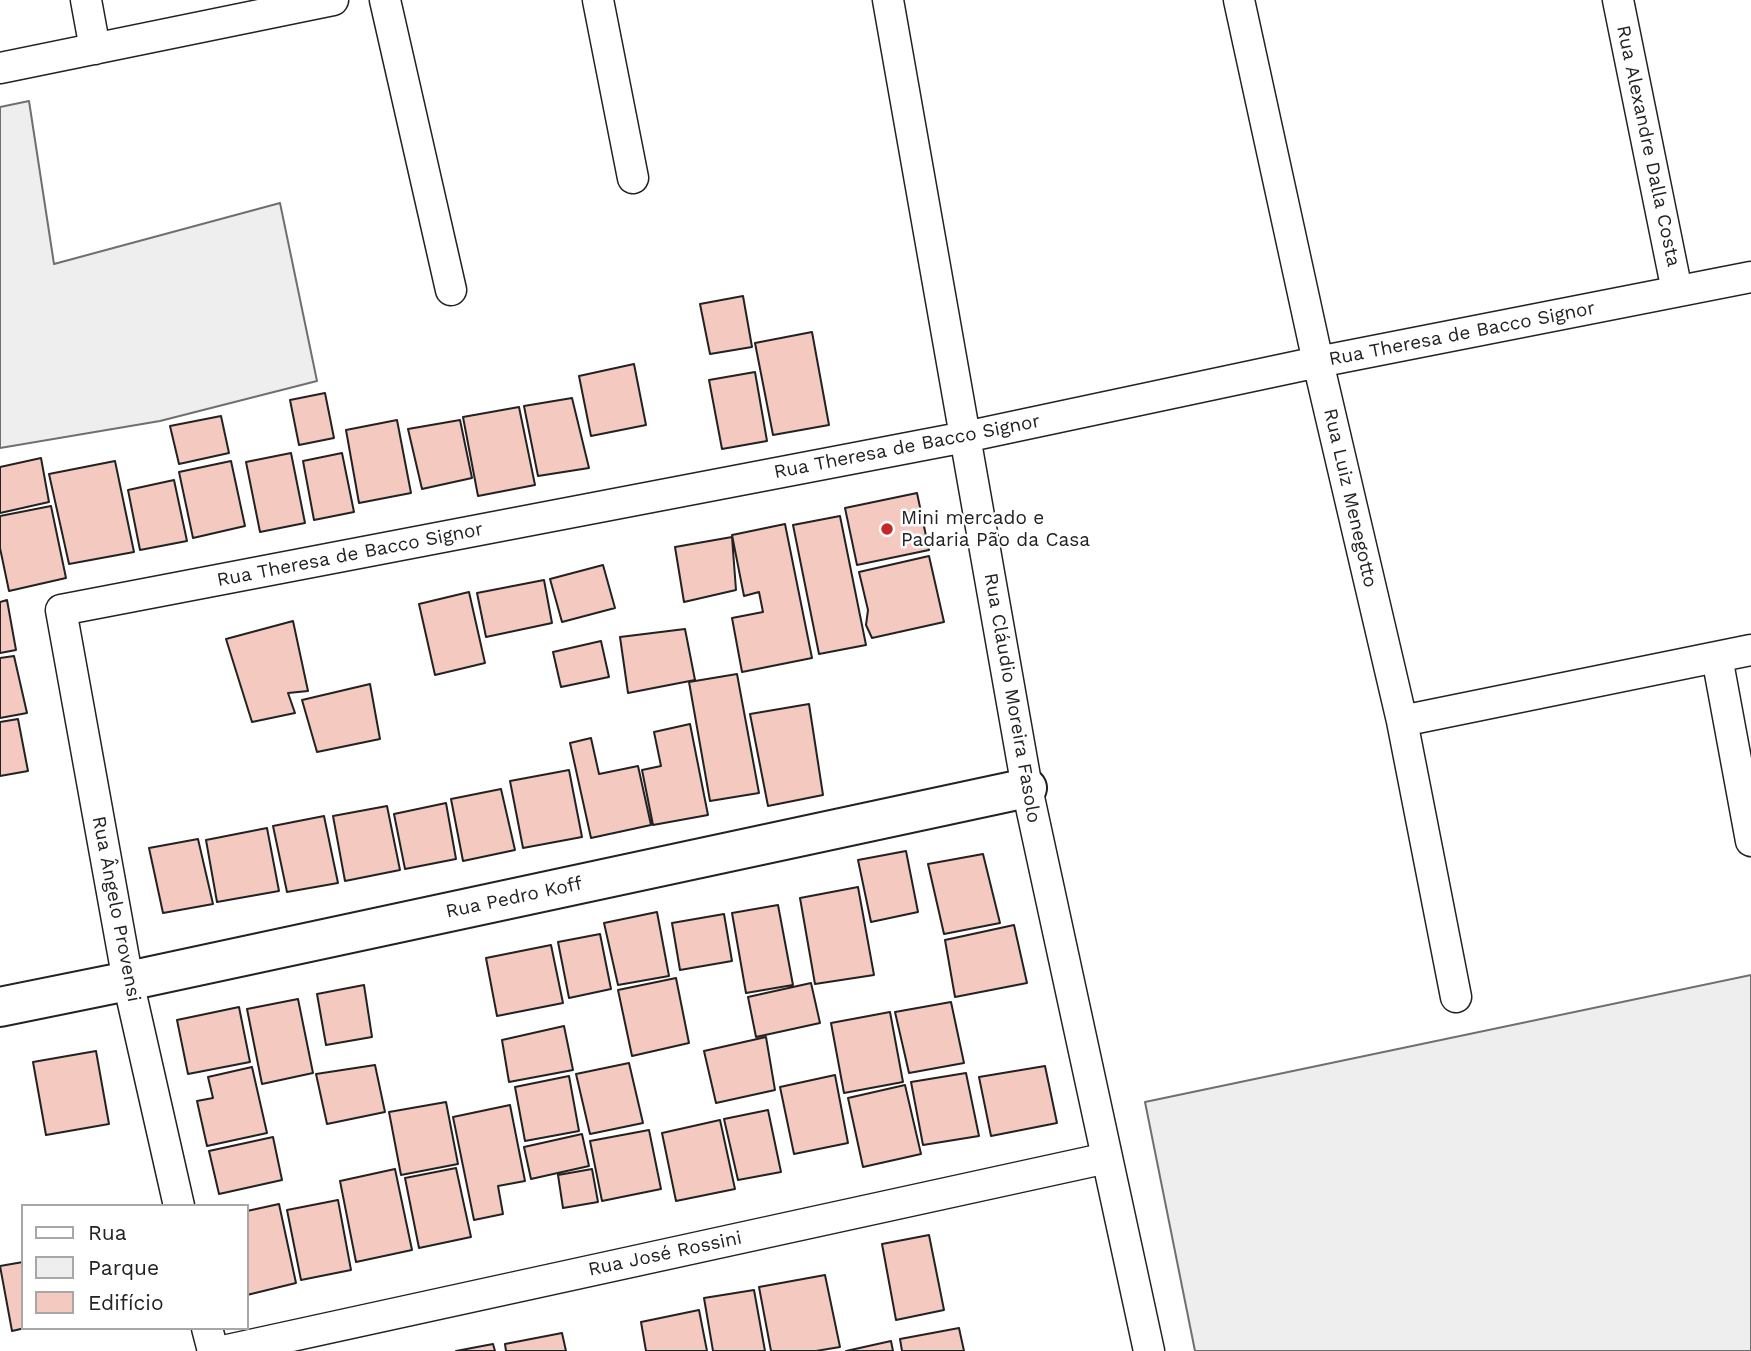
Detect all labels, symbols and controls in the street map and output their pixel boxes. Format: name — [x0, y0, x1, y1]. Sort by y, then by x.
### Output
street label: Rua Alexandre Dalla Costa — [1611, 23, 1685, 269]
street label: Rua Theresa de Bacco Signor — [1327, 297, 1597, 371]
street label: Rua Luiz Menegotto — [1318, 406, 1382, 590]
street label: Rua Theresa de Bacco Signor — [772, 410, 1042, 484]
place label: Mini mercado e Padaria Pão da Casa — [901, 507, 1090, 551]
street label: Rua Theresa de Bacco Signor — [215, 518, 485, 592]
marker: Mini mercado e Padaria Pão da Casa — [879, 521, 895, 537]
street label: Rua Cláudio Moreira Fasolo — [979, 571, 1045, 825]
street label: Rua Ângelo Provensi — [87, 814, 145, 1004]
street label: Rua Pedro Koff — [444, 872, 584, 924]
legend — [21, 1204, 248, 1330]
text: Rua — [88, 1220, 127, 1245]
street label: Rua José Rossini — [586, 1227, 744, 1281]
text: Parque — [88, 1255, 159, 1280]
text: Edifício — [88, 1290, 164, 1315]

